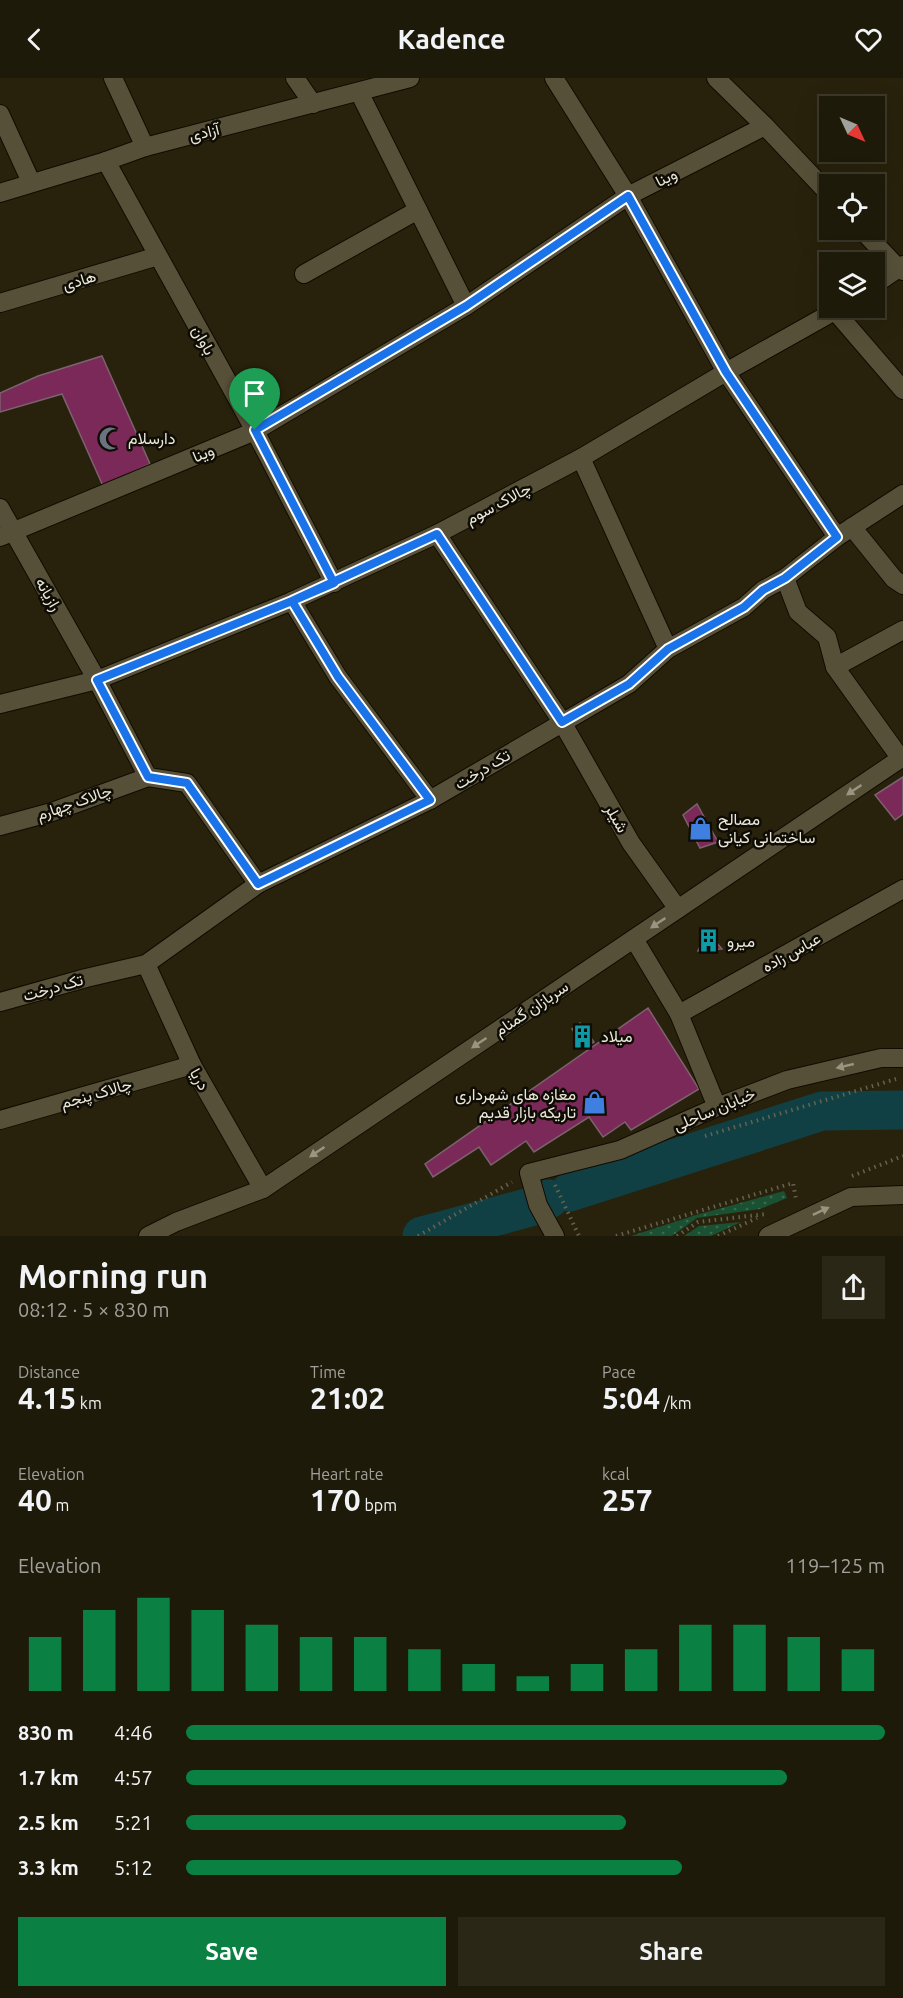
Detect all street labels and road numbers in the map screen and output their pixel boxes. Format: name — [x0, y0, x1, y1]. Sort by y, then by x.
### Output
street label: آزادی — [187, 119, 223, 146]
street label: وینا — [652, 164, 681, 192]
street label: هادی — [60, 266, 99, 296]
street label: باوان — [187, 322, 219, 359]
street label: وینا — [190, 440, 217, 467]
street label: چالاک سوم — [462, 478, 535, 530]
street label: رازیانه — [31, 574, 66, 615]
street label: تک درخت — [451, 745, 514, 794]
street label: چالاک چهارم — [34, 781, 115, 826]
street label: شیلر — [600, 800, 632, 836]
street label: عباس زاده — [759, 929, 824, 977]
street label: تک درخت — [21, 970, 86, 1006]
street label: سربازان گمنام — [491, 977, 572, 1041]
street label: دریا — [185, 1065, 213, 1094]
street label: چالاک پنجم — [58, 1074, 135, 1115]
street label: خیابان ساحلی — [670, 1084, 759, 1136]

